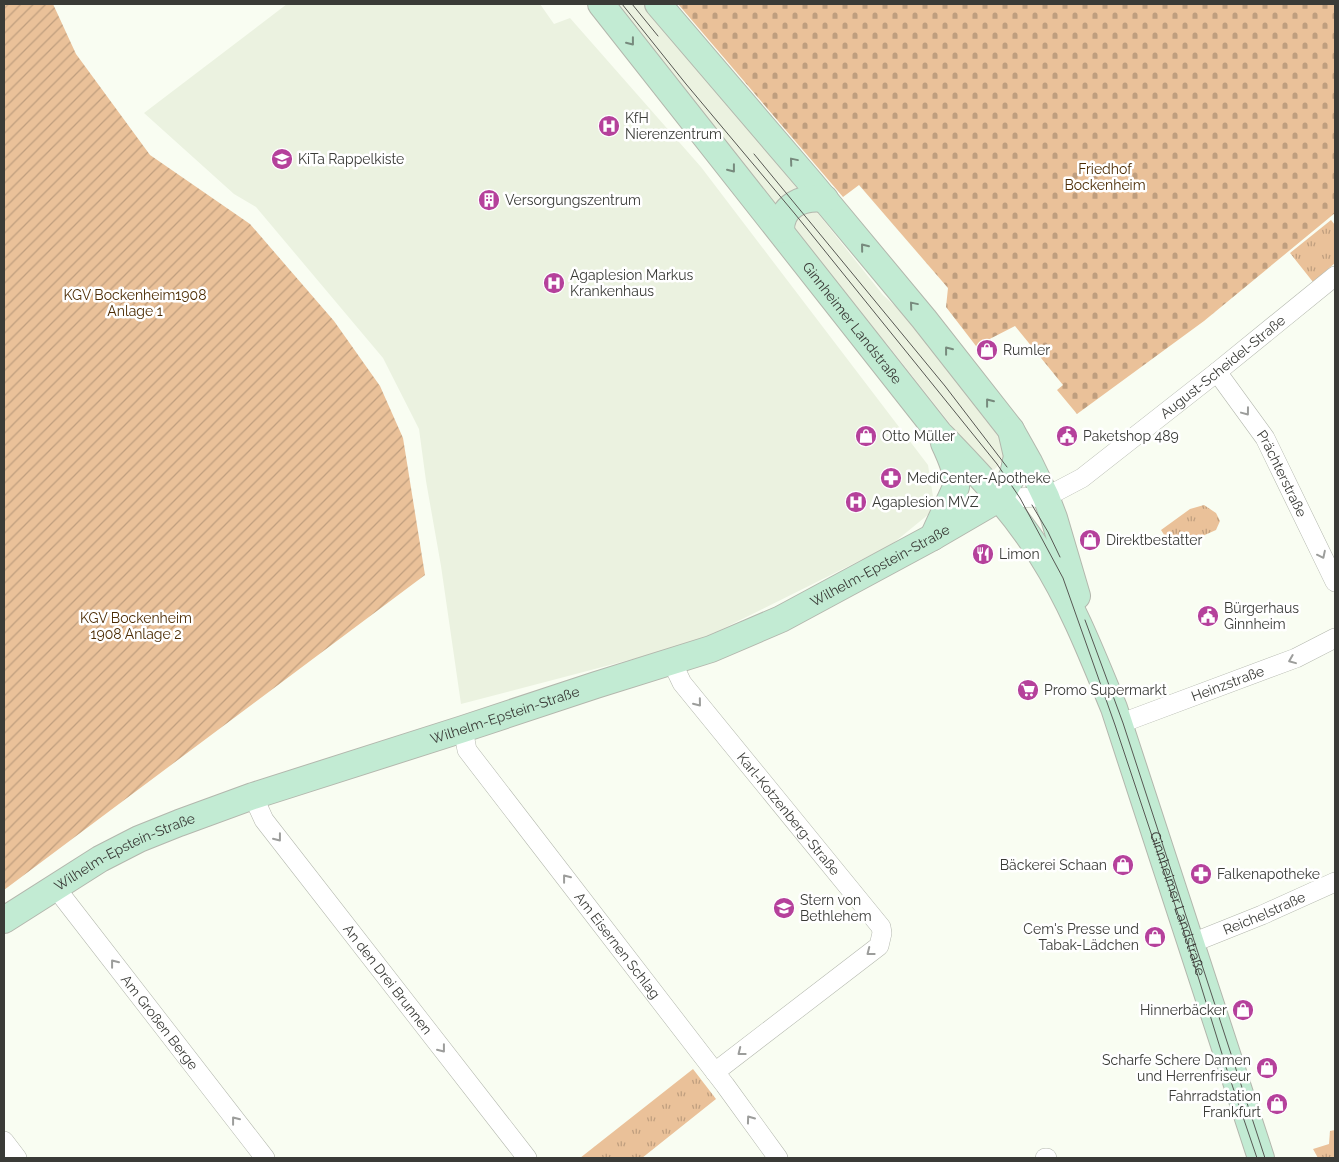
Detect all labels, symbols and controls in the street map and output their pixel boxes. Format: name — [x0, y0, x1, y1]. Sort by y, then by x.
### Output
one-way arrow — [625, 36, 634, 46]
place label: KfH Nierenzentrum — [625, 110, 722, 142]
hospital icon: KfH Nierenzentrum — [597, 114, 621, 138]
school or university icon: KiTa Rappelkiste — [270, 147, 294, 171]
place label: KiTa Rappelkiste — [298, 151, 404, 167]
one-way arrow — [790, 158, 799, 167]
park label: Friedhof Bockenheim — [1064, 161, 1146, 193]
one-way arrow — [727, 163, 735, 172]
building icon: Versorgungszentrum — [477, 188, 501, 212]
place label: Versorgungszentrum — [505, 192, 641, 208]
one-way arrow — [861, 244, 870, 253]
street label: Ginnheimer Landstraße — [799, 259, 905, 387]
place label: Agaplesion Markus Krankenhaus — [570, 267, 694, 299]
hospital icon: Agaplesion Markus Krankenhaus — [542, 271, 566, 295]
park label: KGV Bockenheim1908 Anlage 1 — [64, 287, 206, 319]
one-way arrow — [909, 302, 918, 311]
street label: August-Scheidel-Straße — [1157, 312, 1288, 422]
shop icon: Rumler — [975, 338, 999, 362]
place label: Rumler — [1003, 342, 1050, 358]
one-way arrow — [946, 347, 954, 356]
one-way arrow — [986, 398, 995, 408]
one-way arrow — [1240, 406, 1248, 415]
shop icon: Otto Müller — [854, 424, 878, 448]
public building icon: Paketshop 489 — [1055, 424, 1079, 448]
street label: Prächterstraße — [1254, 427, 1310, 520]
place label: Otto Müller — [882, 428, 955, 444]
place label: Paketshop 489 — [1083, 428, 1179, 444]
pharmacy icon: MediCenter-Apotheke — [879, 466, 903, 490]
place label: MediCenter-Apotheke — [907, 470, 1051, 486]
hospital icon: Agaplesion MVZ — [844, 490, 868, 514]
place label: Agaplesion MVZ — [872, 494, 979, 510]
street label: Wilhelm-Epstein-Straße — [808, 521, 952, 610]
shop icon: Direktbestatter — [1078, 528, 1102, 552]
place label: Direktbestatter — [1106, 532, 1202, 548]
restaurant icon: Limon — [971, 542, 995, 566]
place label: Limon — [999, 546, 1040, 562]
one-way arrow — [1316, 549, 1326, 558]
place label: Bürgerhaus Ginnheim — [1224, 600, 1299, 632]
public building icon: Bürgerhaus Ginnheim — [1196, 604, 1220, 628]
park label: KGV Bockenheim 1908 Anlage 2 — [80, 610, 192, 642]
one-way arrow — [1288, 654, 1296, 664]
street label: Heinzstraße — [1189, 663, 1266, 704]
supermarket icon: Promo Supermarkt — [1016, 678, 1040, 702]
place label: Promo Supermarkt — [1044, 682, 1167, 698]
street label: Wilhelm-Epstein-Straße — [428, 683, 581, 747]
one-way arrow — [692, 697, 701, 706]
street label: Karl-Kotzenberg-Straße — [734, 749, 843, 878]
street label: Wilhelm-Epstein-Straße — [51, 810, 197, 894]
street label: Ginnheimer Landstraße — [1147, 829, 1209, 978]
one-way arrow — [272, 832, 280, 841]
shop icon: Bäckerei Schaan — [1111, 853, 1135, 877]
place label: Bäckerei Schaan — [1000, 857, 1107, 873]
pharmacy icon: Falkenapotheke — [1189, 862, 1213, 886]
place label: Falkenapotheke — [1217, 866, 1320, 882]
one-way arrow — [563, 874, 572, 884]
street label: Am Eisernen Schlag — [571, 889, 663, 1002]
street label: Reichelstraße — [1221, 889, 1308, 938]
place label: Stern von Bethlehem — [800, 892, 872, 924]
school or university icon: Stern von Bethlehem — [772, 896, 796, 920]
street label: An den Drei Brunnen — [340, 921, 436, 1037]
place label: Cem's Presse und Tabak-Lädchen — [1023, 921, 1139, 953]
shop icon: Cem's Presse und Tabak-Lädchen — [1143, 925, 1167, 949]
one-way arrow — [867, 947, 876, 955]
one-way arrow — [112, 960, 120, 969]
street label: Am Großen Berge — [118, 971, 202, 1073]
shop icon: Hinnerbäcker — [1231, 998, 1255, 1022]
place label: Hinnerbäcker — [1140, 1002, 1227, 1018]
one-way arrow — [436, 1043, 445, 1053]
one-way arrow — [738, 1046, 747, 1055]
place label: Scharfe Schere Damen und Herrenfriseur — [1102, 1052, 1251, 1084]
shop icon: Scharfe Schere Damen und Herrenfriseur — [1255, 1056, 1279, 1080]
place label: Fahrradstation Frankfurt — [1168, 1088, 1261, 1120]
shop icon: Fahrradstation Frankfurt — [1265, 1092, 1289, 1116]
one-way arrow — [747, 1115, 756, 1125]
one-way arrow — [232, 1117, 240, 1126]

